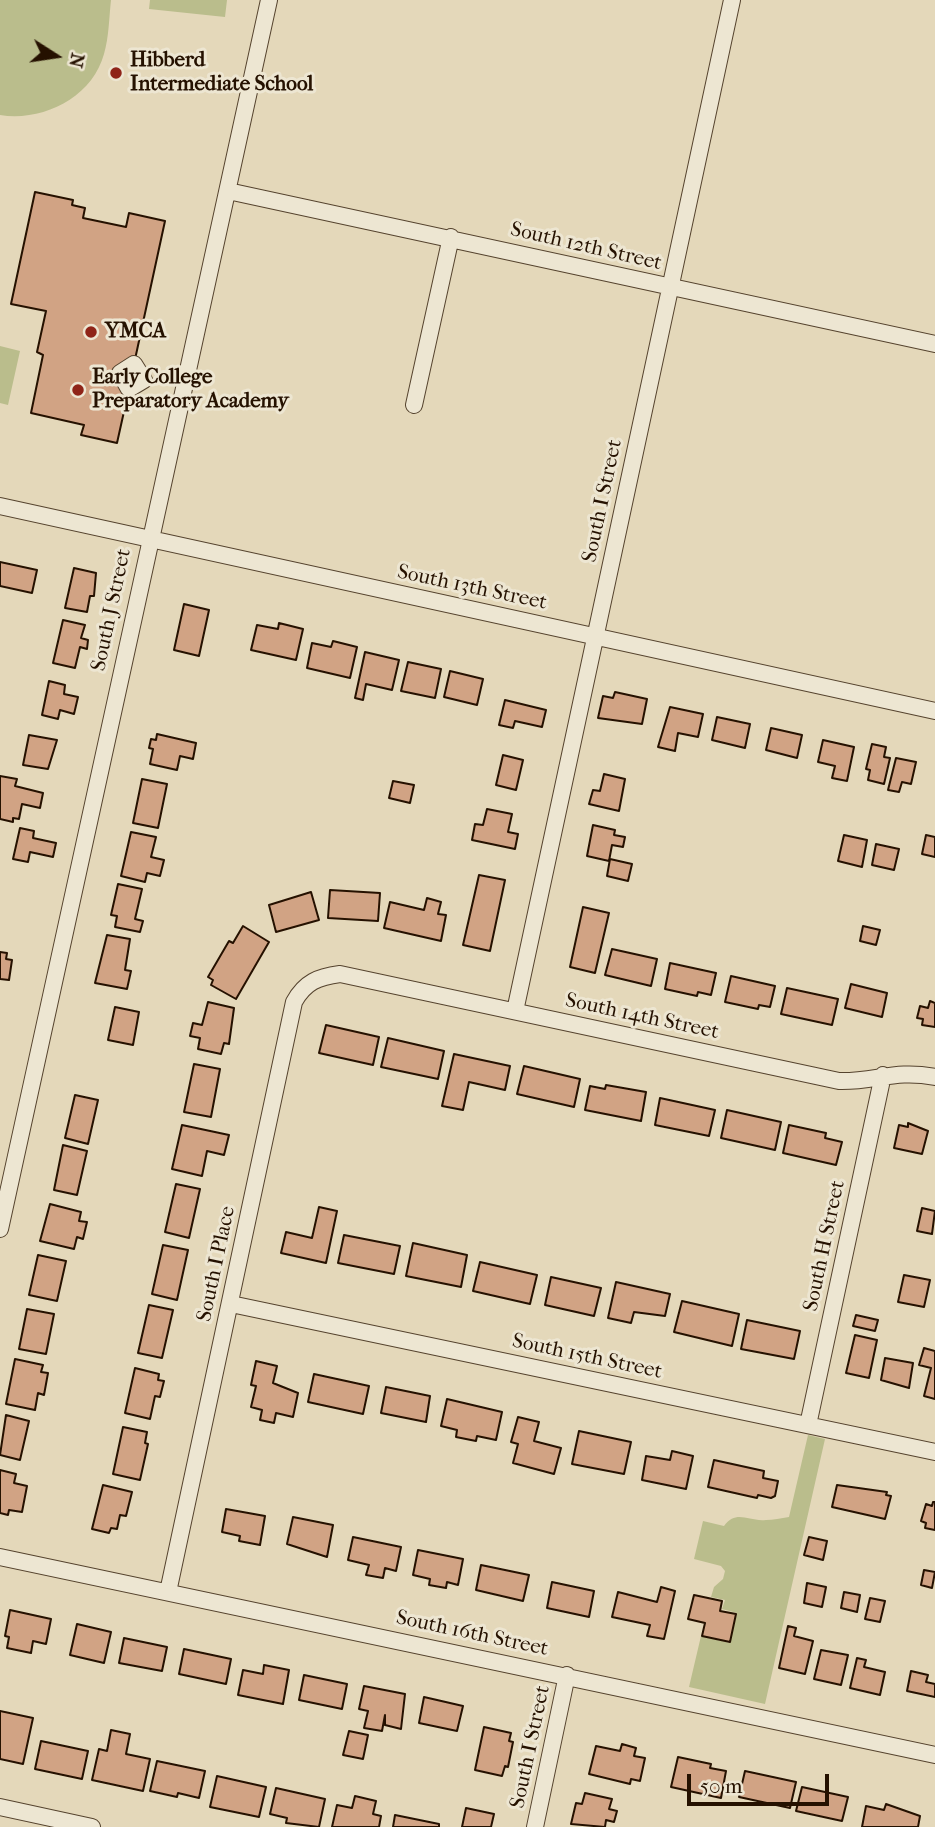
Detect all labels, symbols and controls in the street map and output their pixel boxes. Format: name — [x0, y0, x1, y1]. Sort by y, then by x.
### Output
north arrow — [21, 21, 91, 91]
place label: Hibberd Intermediate School — [130, 48, 313, 98]
text: N — [64, 51, 89, 70]
marker: Hibberd Intermediate School — [108, 65, 124, 81]
street label: South 12th Street — [508, 217, 664, 277]
place label: YMCA — [105, 319, 166, 345]
marker: YMCA — [83, 324, 99, 340]
place label: Early College Preparatory Academy — [92, 365, 289, 415]
marker: Early College Preparatory Academy — [70, 382, 86, 398]
street label: South I Street — [578, 437, 628, 565]
street label: South J Street — [87, 546, 137, 674]
street label: South 13th Street — [395, 560, 549, 616]
street label: South 14th Street — [563, 988, 721, 1046]
street label: South H Street — [799, 1178, 851, 1314]
street label: South I Place — [192, 1204, 242, 1324]
street label: South 15th Street — [510, 1329, 664, 1385]
street label: South 16th Street — [394, 1606, 550, 1662]
street label: South I Street — [506, 1683, 556, 1811]
scale bar — [690, 1760, 832, 1804]
text: 50 m — [700, 1774, 743, 1798]

